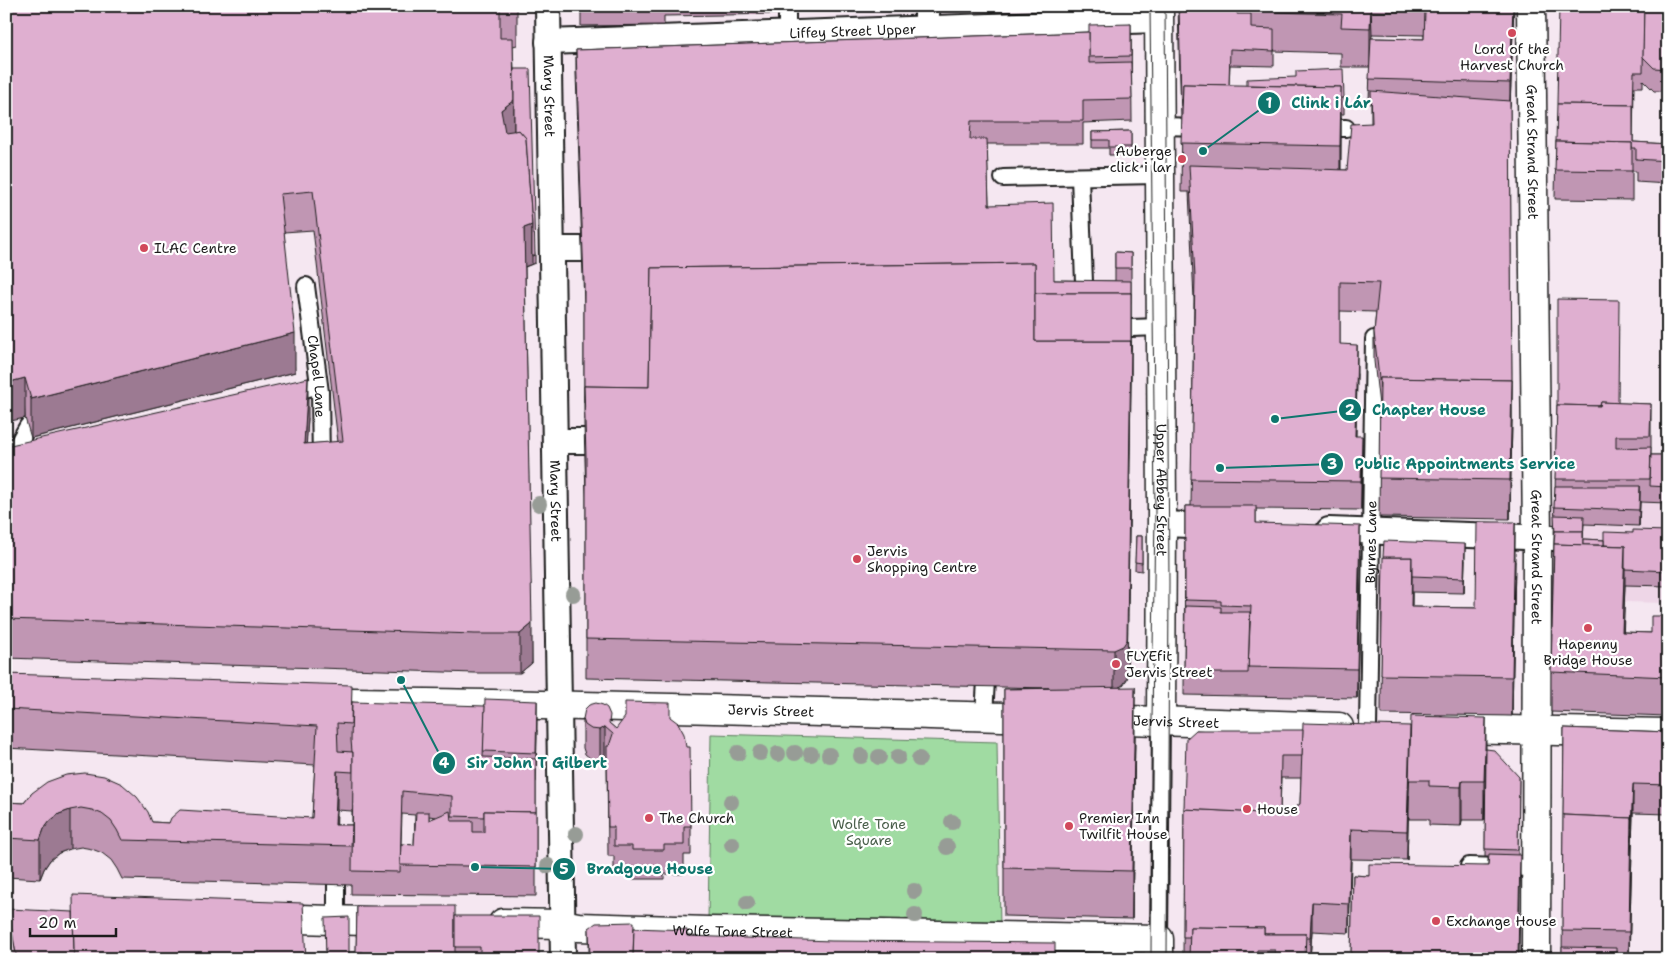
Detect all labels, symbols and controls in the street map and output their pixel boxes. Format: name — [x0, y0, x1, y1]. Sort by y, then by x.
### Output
street label: Liffey Street Upper — [789, 20, 917, 42]
marker: Lord of the Harvest Church — [1506, 27, 1518, 39]
place label: Lord of the Harvest Church — [1460, 40, 1564, 74]
street label: Mary Street — [540, 55, 559, 137]
street label: Great Strand Street — [1523, 84, 1542, 220]
callout: Clink i Lár — [1257, 88, 1381, 118]
text: 1 — [1266, 93, 1273, 113]
text: Clink i Lár — [1291, 93, 1371, 113]
place label: Auberge click i lar — [1110, 142, 1172, 176]
marker: Auberge click i lar — [1176, 153, 1188, 165]
place label: ILAC Centre — [154, 239, 237, 257]
marker: ILAC Centre — [138, 242, 150, 254]
street label: Chapel Lane — [304, 334, 329, 418]
callout: Chapter House — [1337, 395, 1497, 425]
text: 2 — [1345, 400, 1356, 420]
text: Chapter House — [1372, 400, 1486, 420]
street label: Upper Abbey Street — [1152, 424, 1171, 556]
callout: Public Appointments Service — [1320, 449, 1585, 479]
text: 3 — [1327, 454, 1337, 474]
text: Public Appointments Service — [1355, 454, 1575, 474]
street label: Mary Street — [546, 460, 565, 542]
street label: Great Strand Street — [1527, 489, 1546, 625]
street label: Byrnes Lane — [1361, 500, 1381, 584]
place label: Jervis Shopping Centre — [867, 542, 977, 576]
marker: Jervis Shopping Centre — [851, 553, 863, 565]
marker: Hapenny Bridge House — [1582, 622, 1594, 634]
place label: Hapenny Bridge House — [1543, 635, 1633, 669]
place label: FLYEfit Jervis Street — [1126, 647, 1213, 681]
marker: FLYEfit Jervis Street — [1110, 658, 1122, 670]
street label: Jervis Street — [727, 700, 815, 721]
street label: Jervis Street — [1132, 711, 1220, 732]
callout: Sir John T Gilbert — [432, 748, 617, 778]
text: 4 — [439, 753, 450, 773]
text: Sir John T Gilbert — [467, 753, 607, 773]
place label: House — [1257, 800, 1298, 818]
marker: House — [1241, 803, 1253, 815]
place label: The Church — [659, 809, 735, 827]
place label: Premier Inn Twilfit House — [1079, 809, 1168, 843]
marker: The Church — [643, 812, 655, 824]
park label: Wolfe Tone Square — [832, 815, 906, 849]
marker: Premier Inn Twilfit House — [1063, 820, 1075, 832]
callout: Bradgoue House — [552, 854, 724, 884]
text: 5 — [559, 859, 569, 879]
text: Bradgoue House — [587, 859, 713, 879]
scale bar — [30, 905, 116, 937]
place label: Exchange House — [1446, 912, 1557, 930]
text: 20 m — [38, 913, 77, 933]
marker: Exchange House — [1430, 915, 1442, 927]
street label: Wolfe Tone Street — [672, 921, 793, 942]

